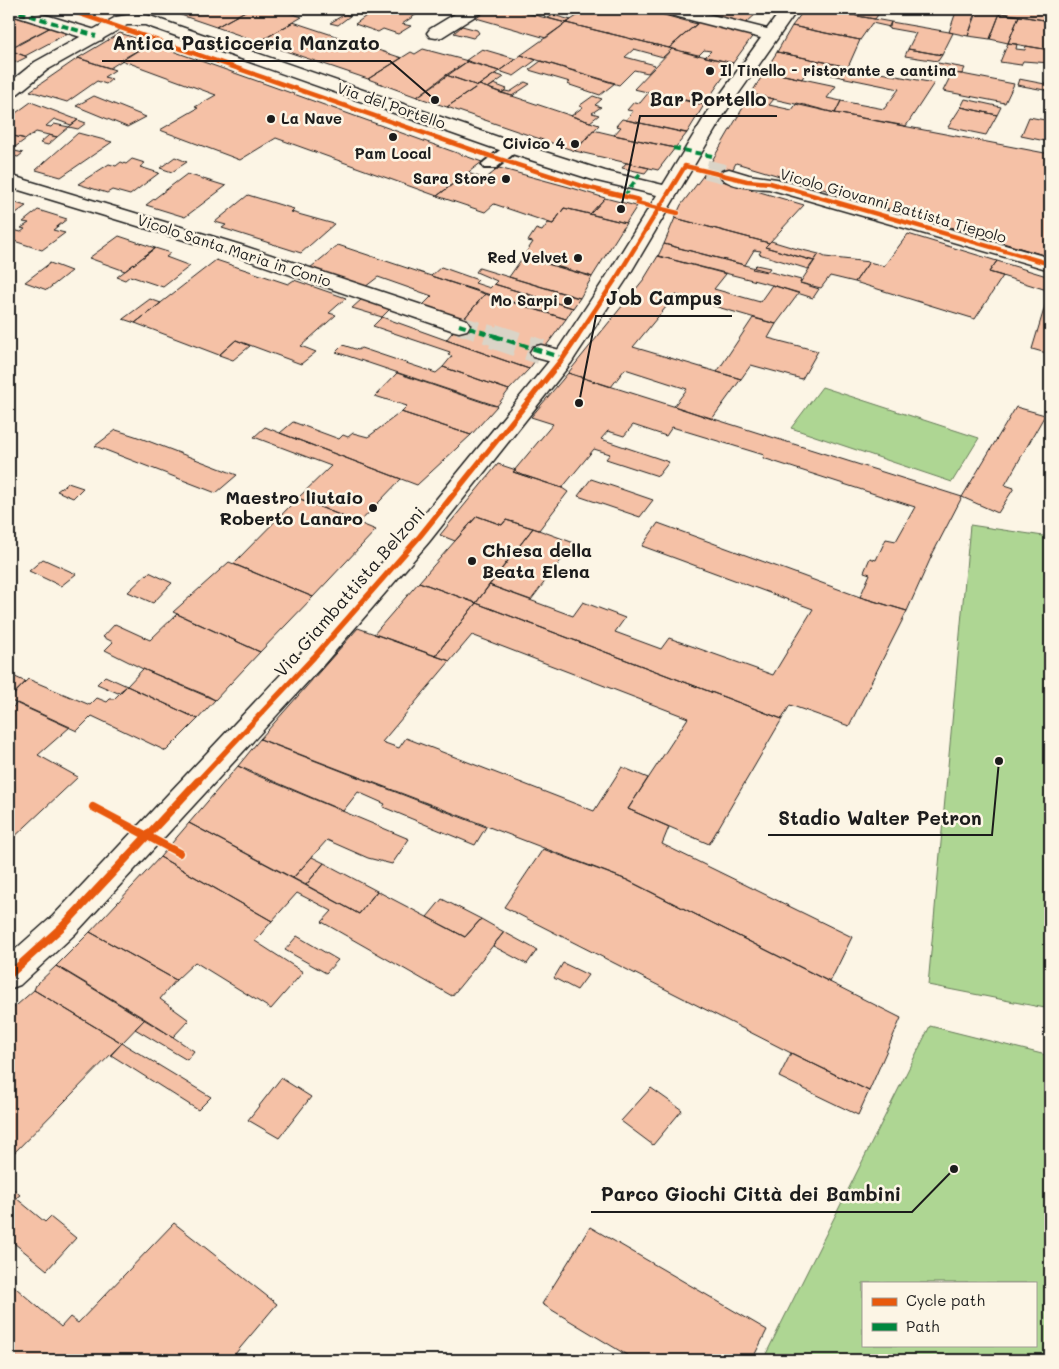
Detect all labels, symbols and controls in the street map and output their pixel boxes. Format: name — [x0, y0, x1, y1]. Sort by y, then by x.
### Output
callout: Antica Pasticceria Manzato — [102, 27, 390, 61]
text: Antica Pasticceria Manzato — [112, 30, 380, 55]
place label: Il Tinello - ristorante e cantina — [720, 60, 956, 80]
marker: Il Tinello - ristorante e cantina — [704, 65, 716, 77]
street label: Via del Portello — [334, 77, 448, 133]
callout: Bar Portello — [640, 82, 777, 116]
text: Bar Portello — [649, 86, 767, 111]
place label: La Nave — [281, 108, 342, 128]
marker: La Nave — [265, 113, 277, 125]
marker: Pam Local — [387, 131, 399, 143]
place label: Civico 4 — [503, 133, 565, 153]
marker: Civico 4 — [569, 138, 581, 150]
place label: Pam Local — [355, 143, 431, 163]
street label: Vicolo Giovanni Battista Tiepolo — [778, 163, 1009, 247]
place label: Sara Store — [413, 168, 496, 188]
marker: Sara Store — [500, 173, 512, 185]
street label: Vicolo Santa Maria in Conio — [135, 209, 334, 291]
place label: Red Velvet — [487, 247, 568, 267]
marker: Red Velvet — [572, 252, 584, 264]
callout: Job Campus — [596, 282, 732, 316]
text: Job Campus — [606, 285, 722, 310]
place label: Mo Sarpi — [490, 290, 558, 310]
marker: Mo Sarpi — [562, 295, 574, 307]
place label: Maestro liutaio Roberto Lanaro — [219, 485, 363, 530]
street label: Via Giambattista Belzoni — [268, 501, 430, 682]
marker: Maestro liutaio Roberto Lanaro — [367, 502, 379, 514]
place label: Chiesa della Beata Elena — [482, 538, 592, 583]
marker: Chiesa della Beata Elena — [466, 555, 478, 567]
callout: Stadio Walter Petron — [768, 801, 992, 835]
text: Stadio Walter Petron — [778, 805, 982, 830]
callout: Parco Giochi Città dei Bambini — [591, 1178, 912, 1212]
text: Parco Giochi Città dei Bambini — [601, 1181, 901, 1206]
legend — [862, 1282, 1036, 1346]
text: Cycle path — [906, 1290, 985, 1310]
text: Path — [906, 1316, 940, 1336]

